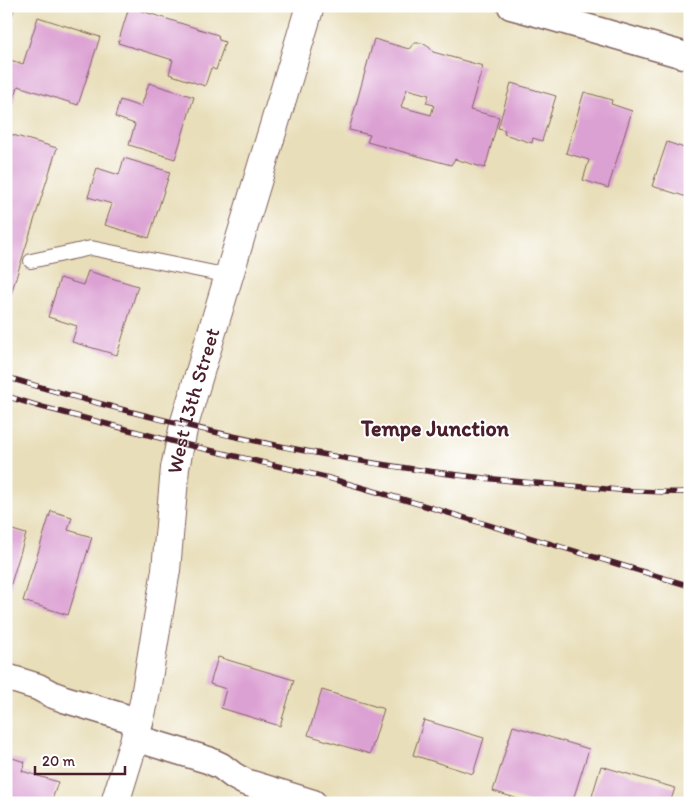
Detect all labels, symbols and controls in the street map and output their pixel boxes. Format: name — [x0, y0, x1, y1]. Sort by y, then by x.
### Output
street label: West 13th Street — [161, 325, 225, 476]
district label: Tempe Junction — [360, 415, 510, 442]
scale bar — [35, 744, 125, 776]
text: 20 m — [42, 752, 76, 770]

